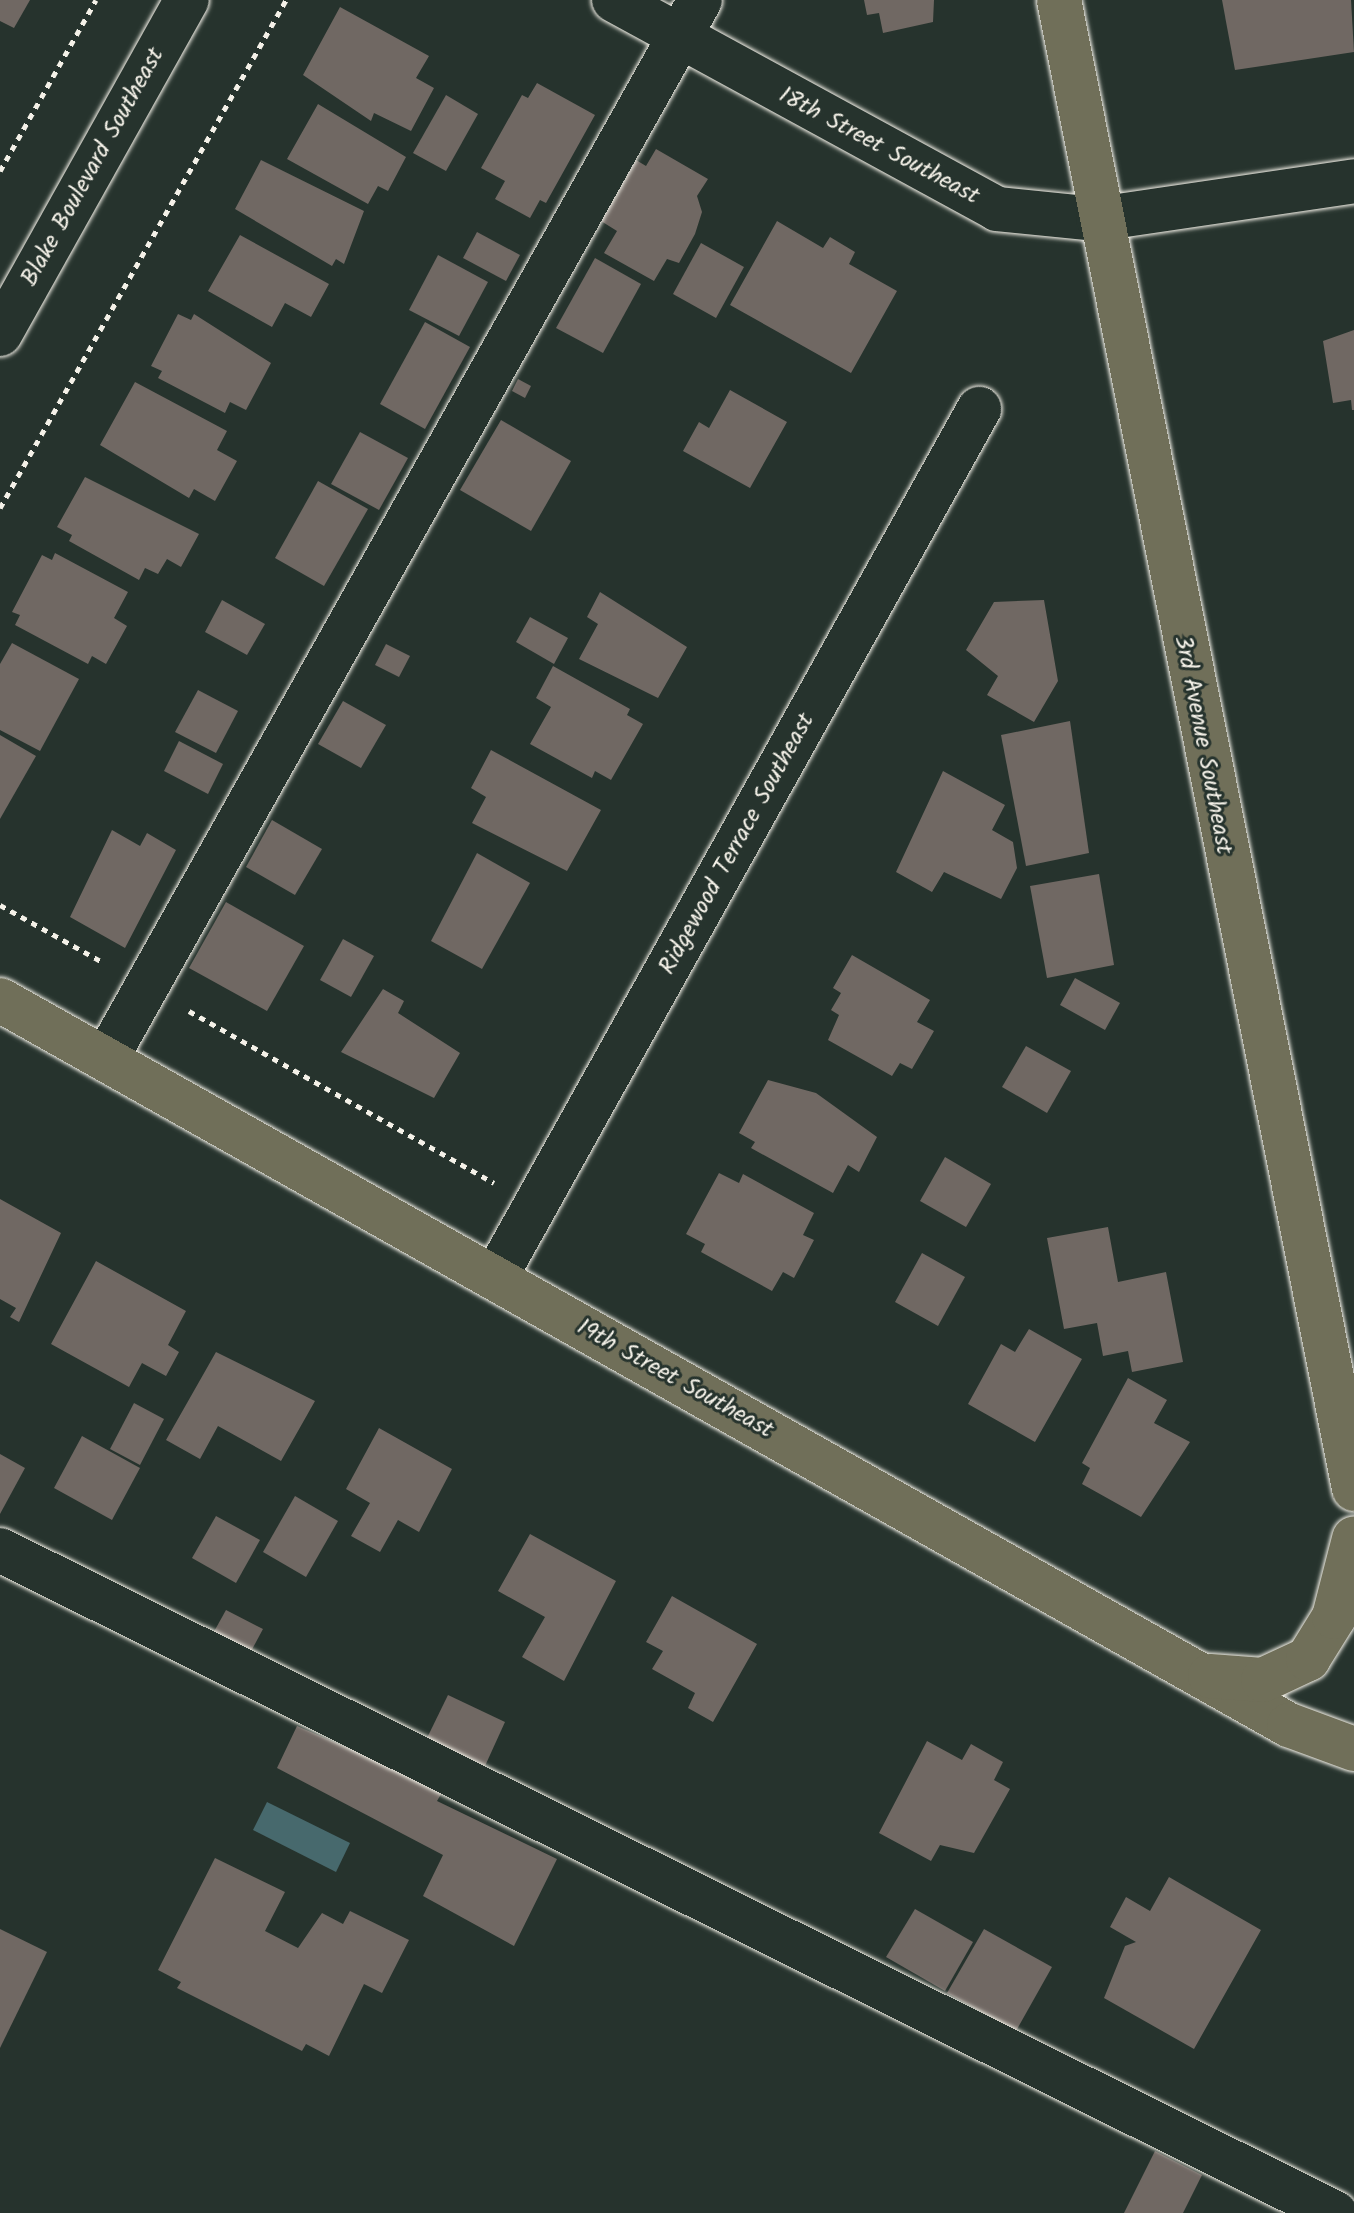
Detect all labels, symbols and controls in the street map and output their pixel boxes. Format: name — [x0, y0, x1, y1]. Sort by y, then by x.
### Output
street label: Blake Boulevard Southeast — [15, 43, 171, 291]
street label: 18th Street Southeast — [774, 81, 984, 211]
street label: 3rd Avenue Southeast — [1168, 633, 1238, 857]
street label: Ridgewood Terrace Southeast — [653, 708, 821, 980]
street label: 19th Street Southeast — [572, 1313, 778, 1445]

